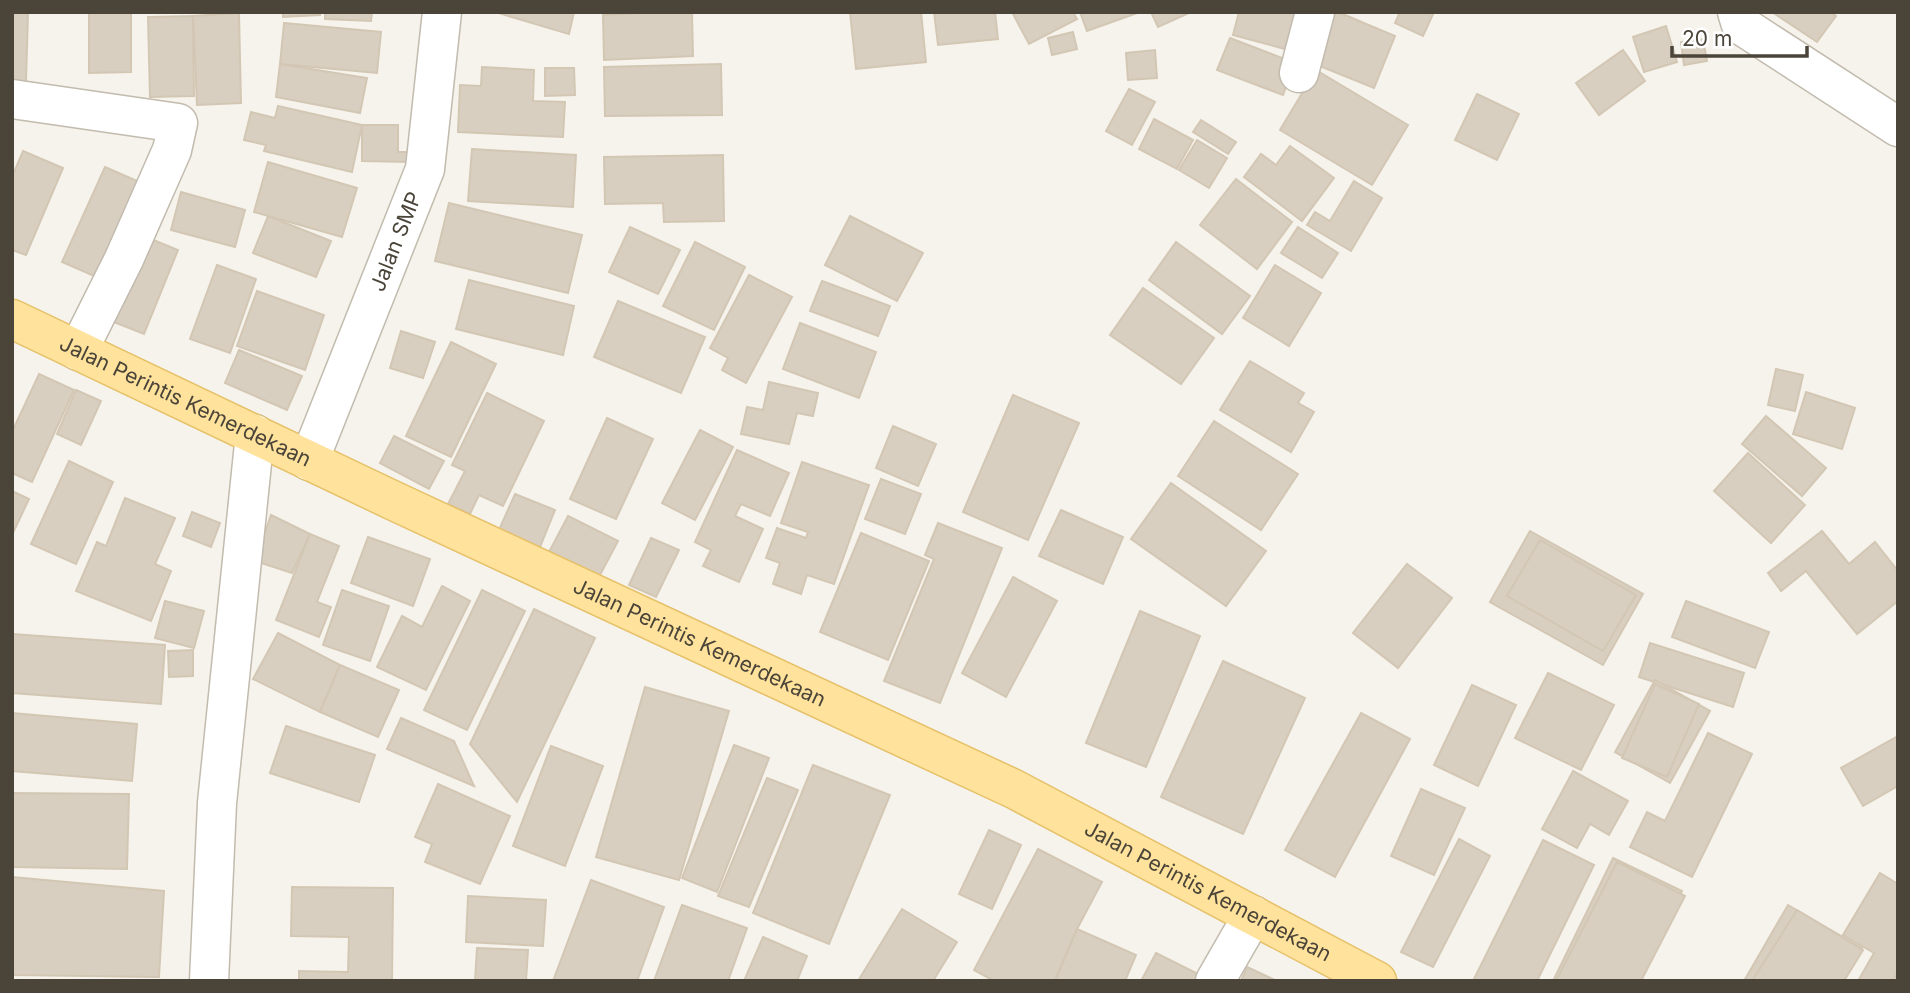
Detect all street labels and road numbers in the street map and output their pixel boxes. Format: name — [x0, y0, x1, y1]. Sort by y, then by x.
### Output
street label: Jalan SMP — [365, 188, 427, 295]
street label: Jalan Perintis Kemerdekaan — [56, 331, 315, 472]
street label: Jalan Perintis Kemerdekaan — [569, 573, 830, 712]
street label: Jalan Perintis Kemerdekaan — [1080, 816, 1336, 967]

